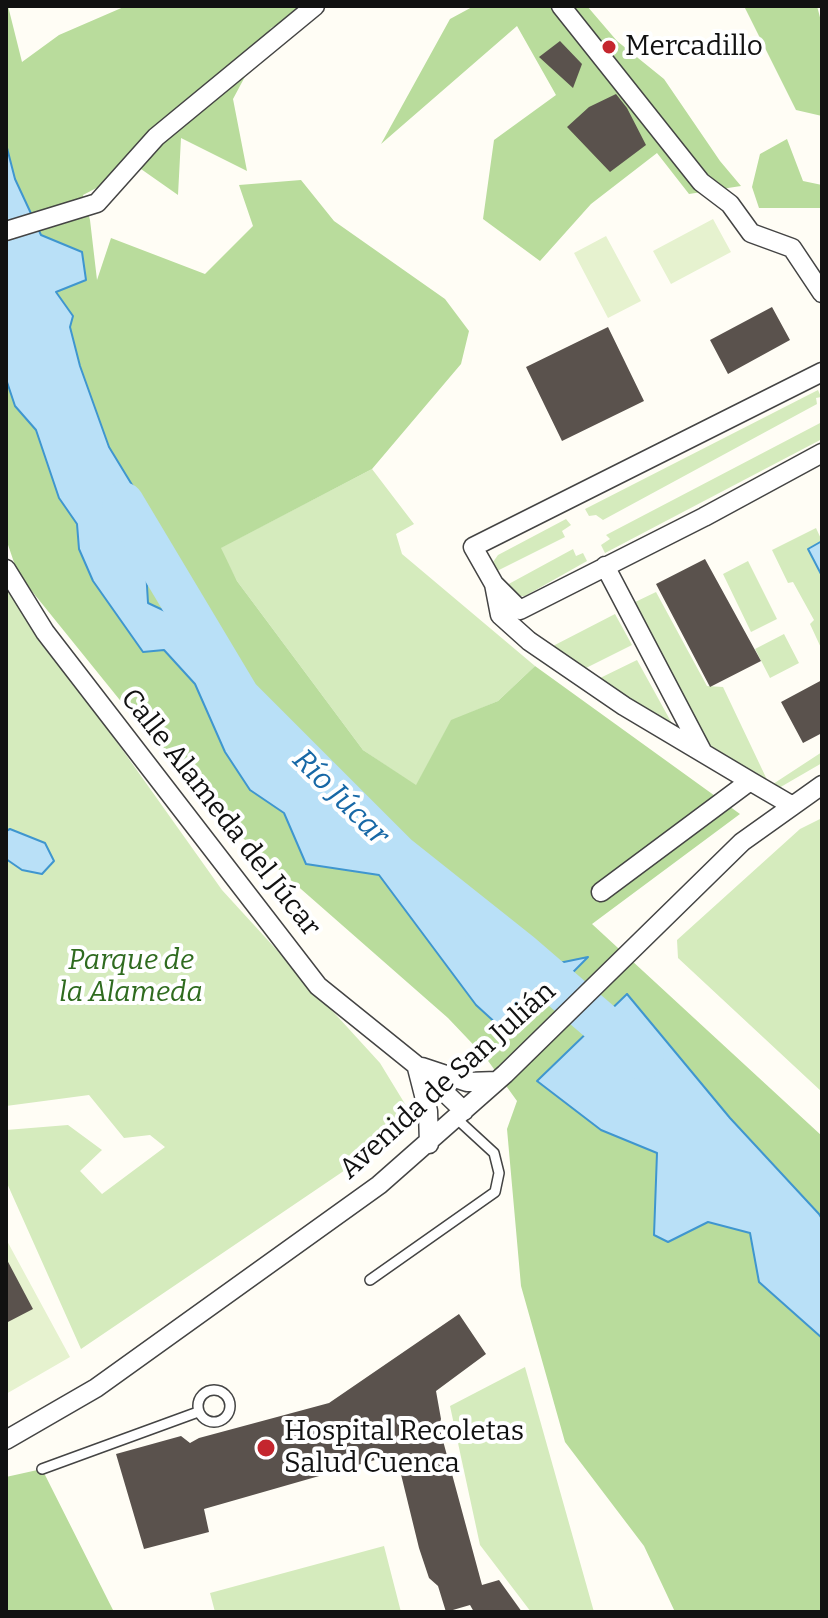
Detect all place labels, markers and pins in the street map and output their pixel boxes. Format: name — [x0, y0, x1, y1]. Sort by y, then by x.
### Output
place label: Mercadillo — [625, 30, 763, 64]
marker: Mercadillo — [600, 38, 618, 56]
place label: Hospital Recoletas Salud Cuenca — [284, 1415, 524, 1481]
marker: Hospital Recoletas Salud Cuenca — [255, 1437, 277, 1459]

